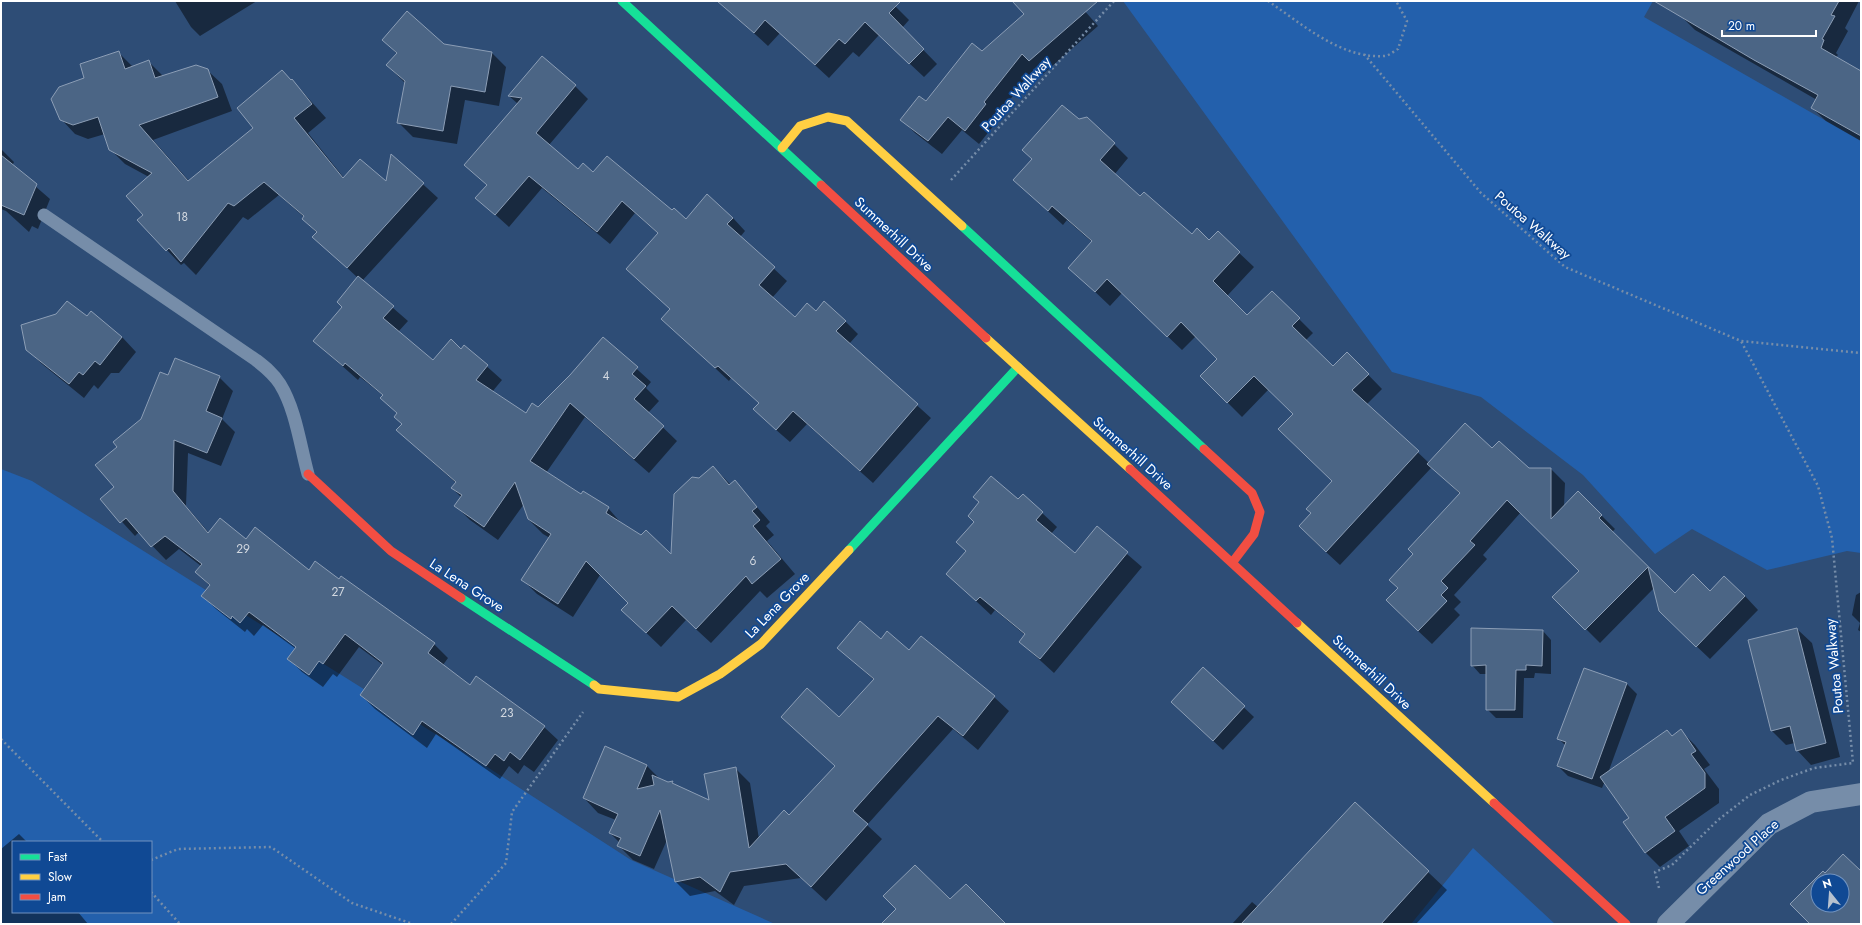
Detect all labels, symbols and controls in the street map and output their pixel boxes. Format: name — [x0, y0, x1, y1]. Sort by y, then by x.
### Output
scale bar — [1722, 12, 1816, 38]
text: 20 m — [1728, 17, 1755, 35]
street label: Poutoa Walkway — [977, 51, 1056, 136]
street label: Poutoa Walkway — [1490, 186, 1576, 264]
street label: Summerhill Drive — [850, 192, 938, 276]
house number: 18 — [176, 208, 188, 226]
house number: 4 — [603, 367, 610, 385]
street label: Summerhill Drive — [1089, 412, 1177, 494]
house number: 29 — [236, 540, 250, 558]
house number: 6 — [750, 552, 757, 570]
street label: La Lena Grove — [426, 553, 508, 617]
street label: La Lena Grove — [740, 567, 814, 643]
house number: 27 — [331, 583, 345, 601]
street label: Poutoa Walkway — [1820, 617, 1848, 714]
street label: Summerhill Drive — [1328, 630, 1416, 714]
house number: 23 — [500, 704, 514, 722]
street label: Greenwood Place — [1691, 814, 1783, 900]
legend — [12, 841, 152, 913]
text: Fast — [48, 848, 67, 866]
text: Slow — [48, 868, 73, 886]
north arrow — [1810, 873, 1850, 913]
text: N — [1821, 875, 1834, 892]
text: Jam — [46, 888, 66, 906]

